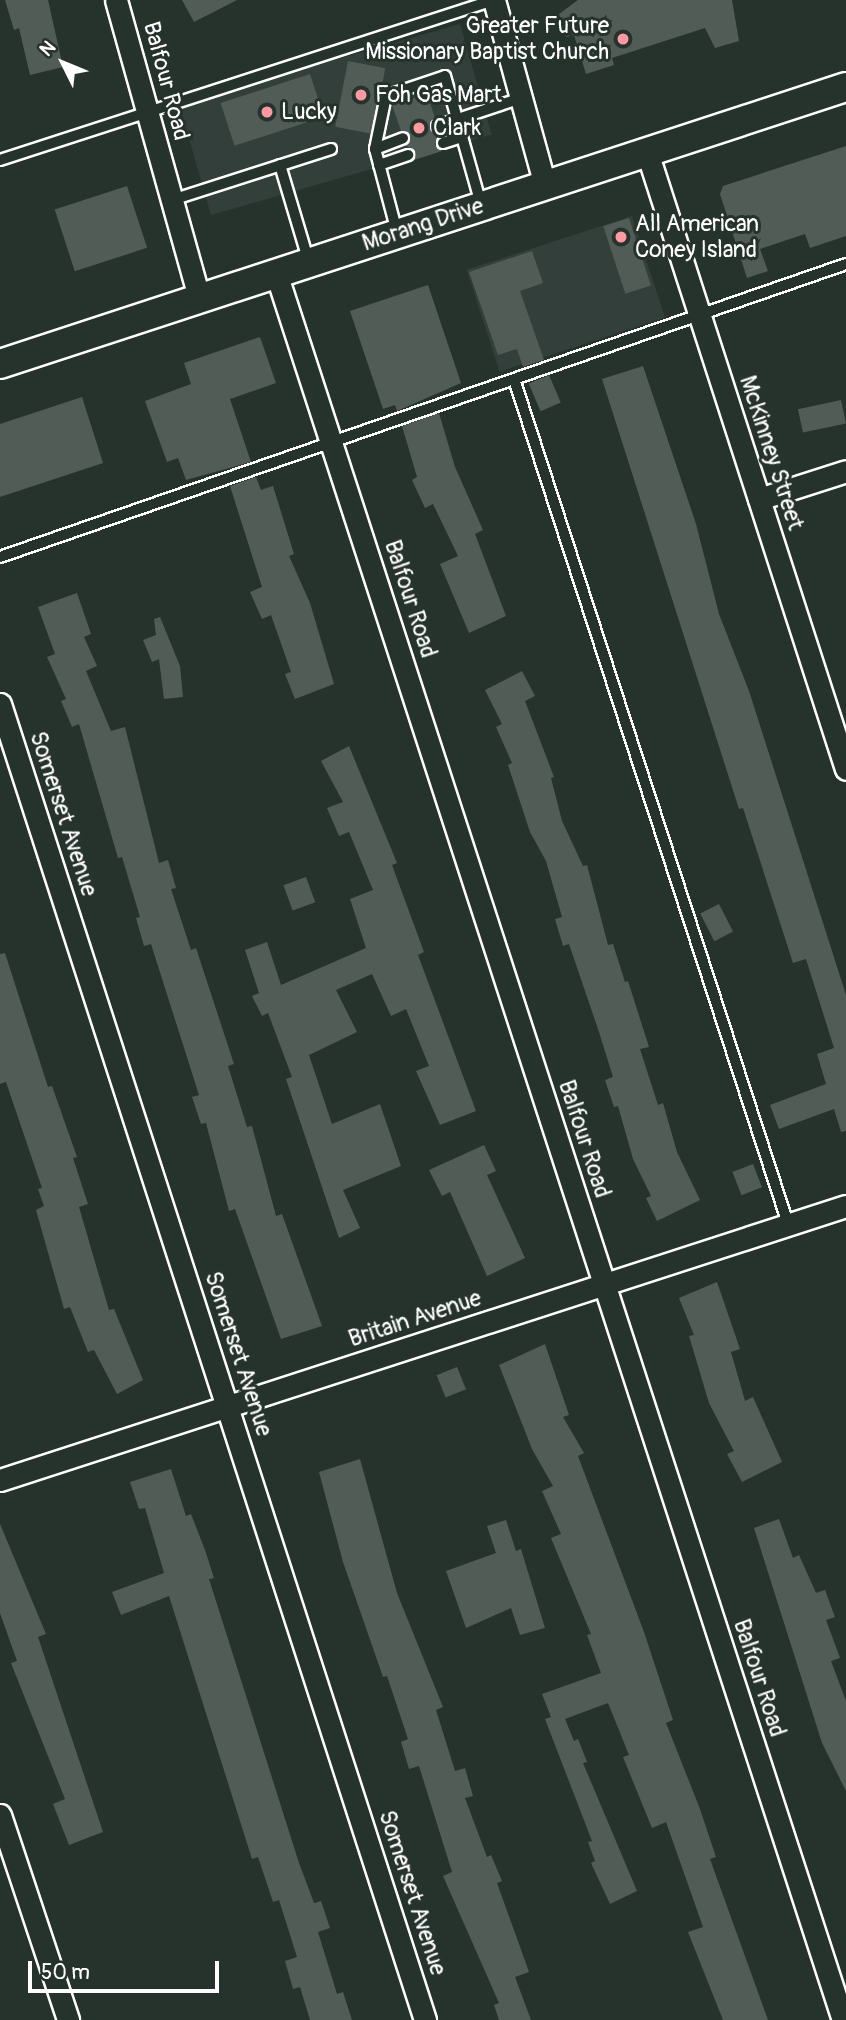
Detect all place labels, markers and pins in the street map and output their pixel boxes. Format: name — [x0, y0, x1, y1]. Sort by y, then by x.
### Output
place label: Greater Future Missionary Baptist Church — [365, 12, 609, 66]
marker: Greater Future Missionary Baptist Church — [615, 31, 631, 47]
place label: Foh Gas Mart — [375, 81, 502, 109]
marker: Foh Gas Mart — [353, 87, 369, 103]
place label: Lucky — [281, 98, 337, 126]
marker: Lucky — [259, 104, 275, 120]
place label: Clark — [433, 114, 481, 142]
marker: Clark — [411, 120, 427, 136]
place label: All American Coney Island — [635, 210, 759, 264]
marker: All American Coney Island — [613, 229, 629, 245]

